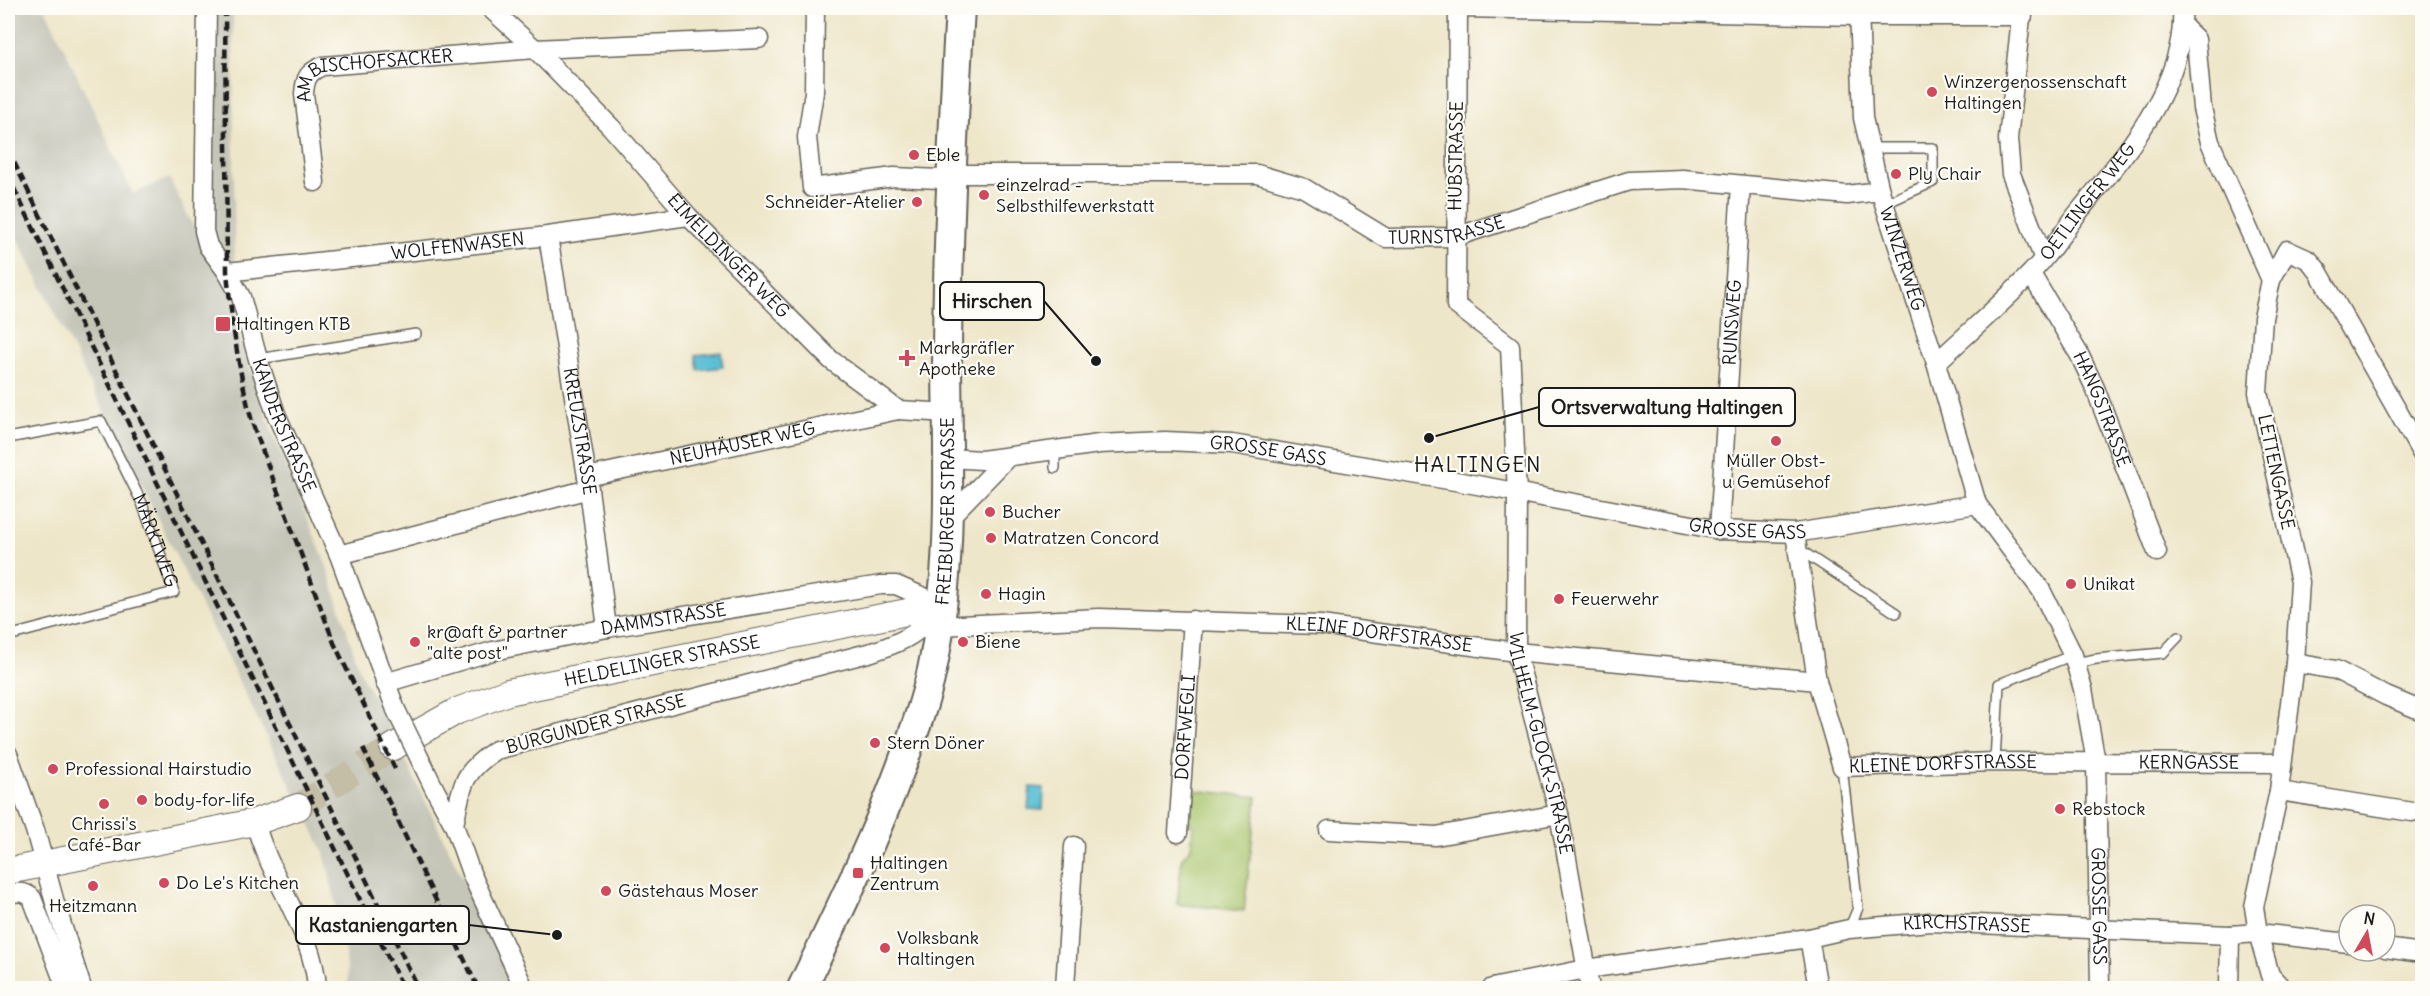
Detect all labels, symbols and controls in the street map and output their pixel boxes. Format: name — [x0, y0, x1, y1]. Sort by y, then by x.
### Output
street label: AM BISCHOFSACKER — [292, 44, 454, 104]
place label: Winzergenossenschaft Haltingen — [1944, 70, 2127, 114]
marker: Winzergenossenschaft Haltingen — [1925, 85, 1939, 99]
street label: HUBSTRASSE — [1443, 101, 1468, 211]
street label: OETLINGER WEG — [2035, 138, 2140, 265]
place label: Eble — [926, 143, 960, 166]
marker: Eble — [907, 148, 921, 162]
place label: Ply Chair — [1908, 162, 1982, 185]
marker: Ply Chair — [1889, 167, 1903, 181]
place label: einzelrad - Selbsthilfewerkstatt — [996, 173, 1155, 217]
street label: EIMELDINGER WEG — [663, 188, 795, 322]
marker: einzelrad - Selbsthilfewerkstatt — [977, 188, 991, 202]
place label: Schneider-Atelier — [765, 190, 906, 213]
marker: Schneider-Atelier — [910, 195, 924, 209]
street label: WINZERWEG — [1875, 203, 1930, 314]
street label: TURNSTRASSE — [1388, 210, 1507, 249]
street label: WOLFENWASEN — [390, 227, 525, 265]
street label: RUNSWEG — [1718, 279, 1746, 366]
callout: Hirschen — [940, 282, 1044, 320]
text: Hirschen — [952, 288, 1033, 313]
place label: Haltingen KTB — [236, 312, 351, 335]
marker: Haltingen KTB — [214, 315, 232, 333]
place label: Markgräfler Apotheke — [919, 336, 1015, 380]
street label: HANGSTRASSE — [2068, 347, 2136, 470]
marker: Markgräfler Apotheke — [900, 351, 914, 365]
street label: KANDERSTRASSE — [247, 355, 322, 496]
street label: KREUZSTRASSE — [559, 366, 602, 496]
callout: Ortsverwaltung Haltingen — [1539, 388, 1795, 426]
text: Ortsverwaltung Haltingen — [1551, 394, 1784, 419]
street label: LETTENGASSE — [2253, 412, 2300, 532]
street label: NEUHÄUSER WEG — [667, 416, 817, 470]
street label: FREIBURGER STRASSE — [930, 417, 959, 606]
street label: GROSSE GASS — [1209, 431, 1328, 471]
marker: Müller Obst- u Gemüsehof — [1769, 434, 1783, 448]
place label: Müller Obst- u Gemüsehof — [1722, 449, 1831, 493]
district label: HALTINGEN — [1414, 451, 1542, 478]
street label: MÄRKTWEG — [128, 489, 183, 590]
place label: Bucher — [1002, 500, 1061, 523]
marker: Bucher — [983, 505, 997, 519]
street label: GROSSE GASS — [1687, 513, 1808, 544]
place label: Matratzen Concord — [1003, 526, 1159, 549]
marker: Matratzen Concord — [984, 531, 998, 545]
place label: Unikat — [2083, 572, 2135, 595]
marker: Unikat — [2064, 577, 2078, 591]
place label: Hagin — [998, 582, 1046, 605]
marker: Hagin — [979, 587, 993, 601]
place label: Feuerwehr — [1571, 587, 1660, 610]
marker: Feuerwehr — [1552, 592, 1566, 606]
street label: DAMMSTRASSE — [599, 597, 728, 640]
street label: KLEINE DORFSTRASSE — [1285, 612, 1474, 657]
place label: kr@aft & partner "alte post" — [427, 620, 568, 664]
street label: HELDELINGER STRASSE — [562, 630, 762, 691]
place label: Biene — [975, 630, 1021, 653]
street label: WILHELM-GLOCK-STRASSE — [1504, 632, 1578, 856]
marker: kr@aft & partner "alte post" — [408, 635, 422, 649]
marker: Biene — [956, 635, 970, 649]
street label: DORFWEGLI — [1170, 674, 1200, 781]
street label: BURGUNDER STRASSE — [503, 688, 688, 759]
place label: Stern Döner — [887, 731, 985, 754]
marker: Stern Döner — [868, 736, 882, 750]
street label: KLEINE DORFSTRASSE — [1848, 750, 2037, 778]
street label: KERNGASSE — [2138, 751, 2239, 774]
place label: Professional Hairstudio — [65, 757, 252, 780]
marker: Professional Hairstudio — [46, 762, 60, 776]
place label: body-for-life — [154, 788, 255, 811]
marker: body-for-life — [135, 793, 149, 807]
marker: Chrissi's Café-Bar — [97, 797, 111, 811]
place label: Rebstock — [2072, 797, 2145, 820]
marker: Rebstock — [2053, 802, 2067, 816]
place label: Chrissi's Café-Bar — [67, 812, 142, 856]
street label: GROSSE GASS — [2087, 847, 2112, 965]
place label: Haltingen Zentrum — [870, 851, 948, 895]
marker: Haltingen Zentrum — [851, 866, 865, 880]
place label: Do Le's Kitchen — [176, 871, 299, 894]
marker: Do Le's Kitchen — [157, 876, 171, 890]
marker: Heitzmann — [86, 879, 100, 893]
place label: Gästehaus Moser — [618, 879, 759, 902]
marker: Gästehaus Moser — [599, 884, 613, 898]
place label: Heitzmann — [49, 894, 137, 917]
north arrow — [2337, 903, 2397, 963]
callout: Kastaniengarten — [296, 906, 469, 944]
text: N — [2362, 907, 2377, 929]
street label: KIRCHSTRASSE — [1902, 910, 2031, 937]
text: Kastaniengarten — [309, 912, 458, 937]
place label: Volksbank Haltingen — [897, 926, 979, 970]
marker: Volksbank Haltingen — [878, 941, 892, 955]

